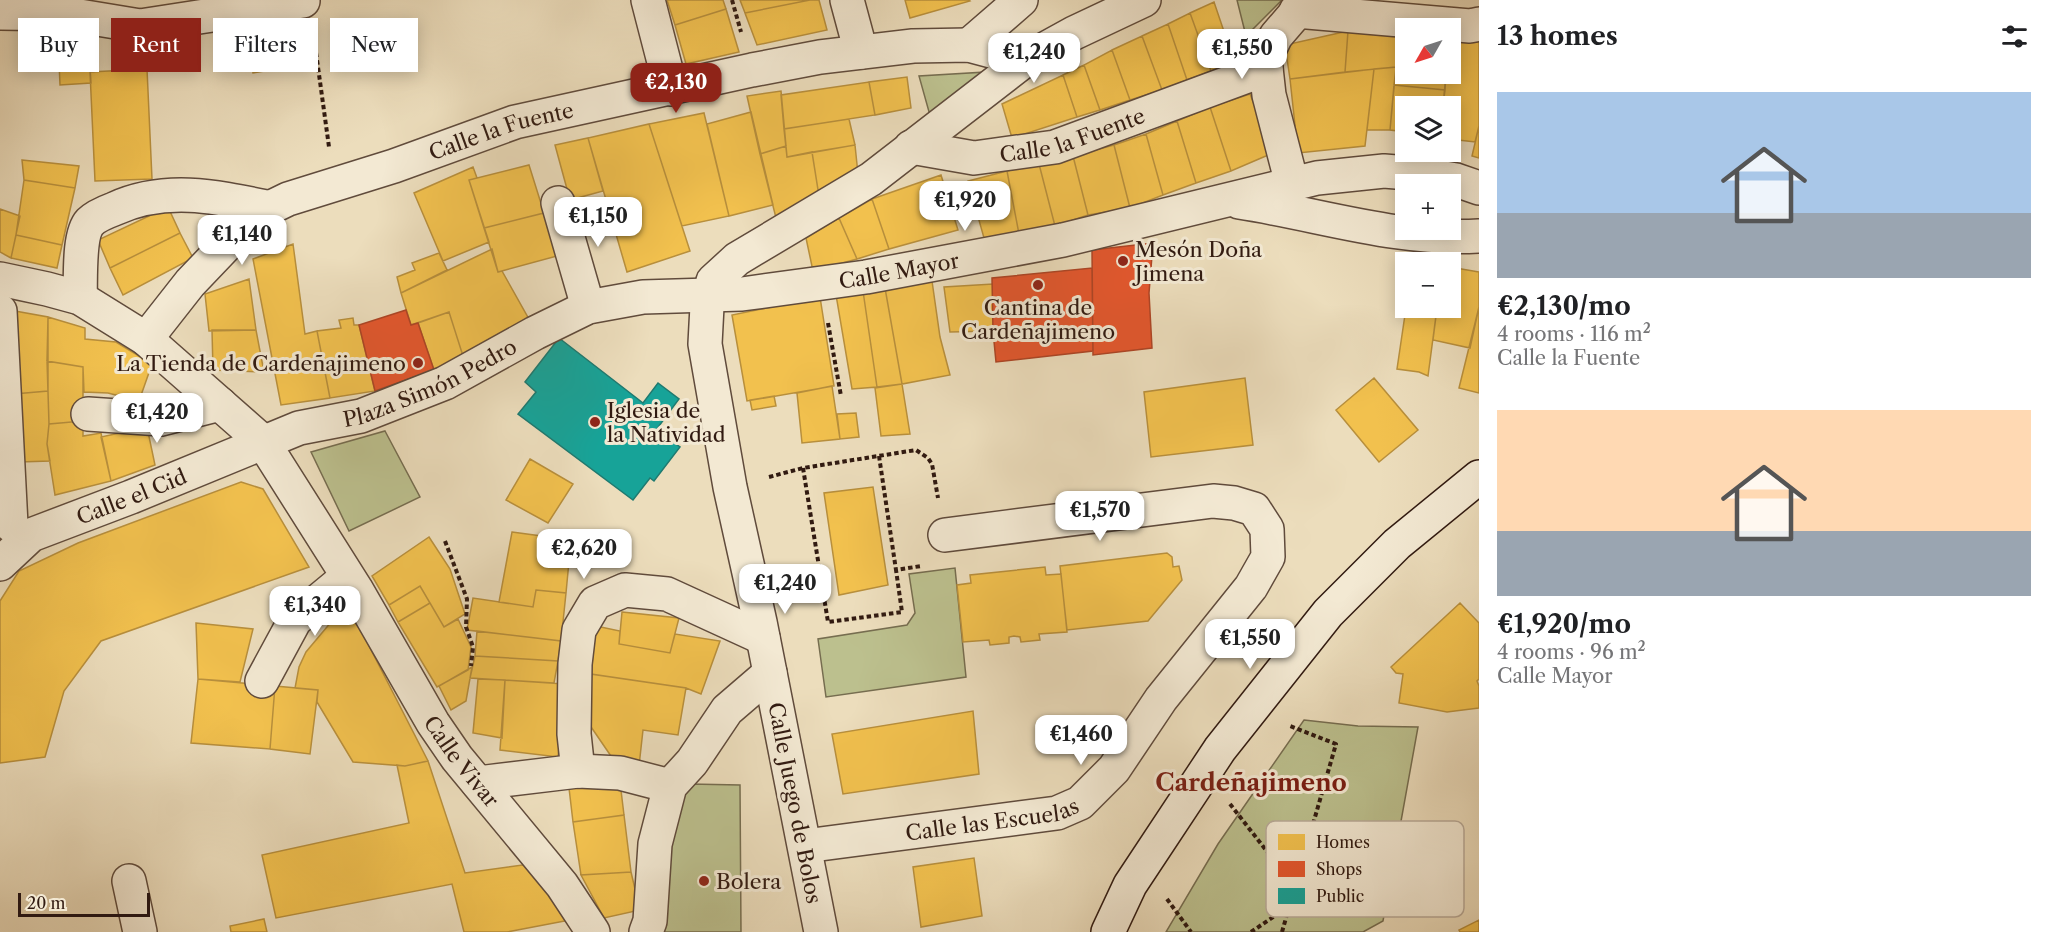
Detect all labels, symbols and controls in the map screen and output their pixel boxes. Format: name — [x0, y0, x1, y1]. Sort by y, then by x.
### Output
chip: Buy — [18, 18, 99, 72]
chip: Rent — [111, 18, 201, 72]
chip: Filters — [213, 18, 318, 72]
chip: New — [330, 18, 418, 72]
north arrow — [1395, 18, 1461, 84]
map controls — [1395, 18, 1461, 318]
text: 13 homes — [1497, 20, 1618, 52]
icon: filters — [1998, 20, 2031, 53]
pin: €1,550 — [1193, 29, 1291, 80]
pin: €1,240 — [985, 33, 1083, 84]
text: €1,550 — [1211, 36, 1273, 60]
text: €1,240 — [1002, 40, 1066, 64]
pin: €2,130 — [627, 63, 725, 114]
text: €2,130 — [644, 70, 708, 94]
button: layers — [1395, 96, 1461, 162]
street label: Calle la Fuente — [425, 97, 576, 165]
street label: Calle la Fuente — [998, 102, 1148, 167]
icon: home — [1710, 131, 1818, 239]
button: + — [1395, 174, 1461, 240]
pin: €1,920 — [916, 181, 1014, 232]
text: €1,920 — [933, 188, 997, 212]
pin: €1,150 — [549, 197, 647, 248]
text: €1,150 — [568, 204, 628, 228]
pin: €1,140 — [193, 215, 291, 266]
text: €1,140 — [212, 222, 272, 246]
place label: Mesón Doña Jimena — [1132, 237, 1263, 286]
street label: Calle Mayor — [837, 247, 961, 293]
button: − — [1395, 252, 1461, 318]
marker: Mesón Doña Jimena — [1116, 254, 1130, 268]
marker: Cantina de Cardeñajimeno — [1031, 278, 1045, 292]
text: €2,130/mo — [1497, 290, 1631, 322]
place label: Cantina de Cardeñajimeno — [961, 295, 1115, 344]
text: 4 rooms · 116 m² — [1497, 322, 1651, 346]
street label: Plaza Simón Pedro — [341, 333, 521, 432]
text: Calle la Fuente — [1497, 346, 1640, 370]
place label: La Tienda de Cardeñajimeno — [116, 351, 406, 376]
marker: La Tienda de Cardeñajimeno — [411, 356, 425, 370]
pin: €1,420 — [108, 393, 206, 444]
place label: Iglesia de la Natividad — [607, 398, 726, 447]
text: €1,420 — [125, 400, 189, 424]
marker: Iglesia de la Natividad — [588, 415, 602, 429]
icon: home — [1710, 449, 1818, 557]
street label: Calle el Cid — [73, 463, 190, 529]
pin: €1,570 — [1051, 491, 1149, 542]
text: €1,570 — [1069, 498, 1131, 522]
pin: €2,620 — [535, 529, 633, 580]
text: €2,620 — [551, 536, 617, 560]
pin: €1,240 — [736, 564, 834, 615]
text: €1,240 — [753, 571, 817, 595]
pin: €1,340 — [266, 586, 364, 637]
text: €1,340 — [283, 593, 347, 617]
text: €1,920/mo — [1497, 608, 1631, 640]
pin: €1,550 — [1201, 619, 1299, 670]
text: €1,550 — [1219, 626, 1281, 650]
text: 4 rooms · 96 m² — [1497, 640, 1646, 664]
text: Calle Mayor — [1497, 664, 1613, 688]
street label: Calle Juego de Bolos — [763, 700, 827, 906]
street label: Calle Vivar — [419, 711, 505, 812]
pin: €1,460 — [1032, 715, 1130, 766]
text: €1,460 — [1049, 722, 1113, 746]
district label: Cardeñajimeno — [1155, 768, 1347, 797]
street label: Calle las Escuelas — [904, 793, 1083, 845]
legend — [1266, 821, 1464, 917]
text: Homes — [1316, 832, 1370, 852]
text: Shops — [1316, 859, 1362, 879]
place label: Bolera — [716, 869, 782, 894]
marker: Bolera — [697, 874, 711, 888]
text: Public — [1316, 886, 1364, 906]
scale bar — [18, 890, 150, 918]
text: 20 m — [27, 893, 66, 913]

